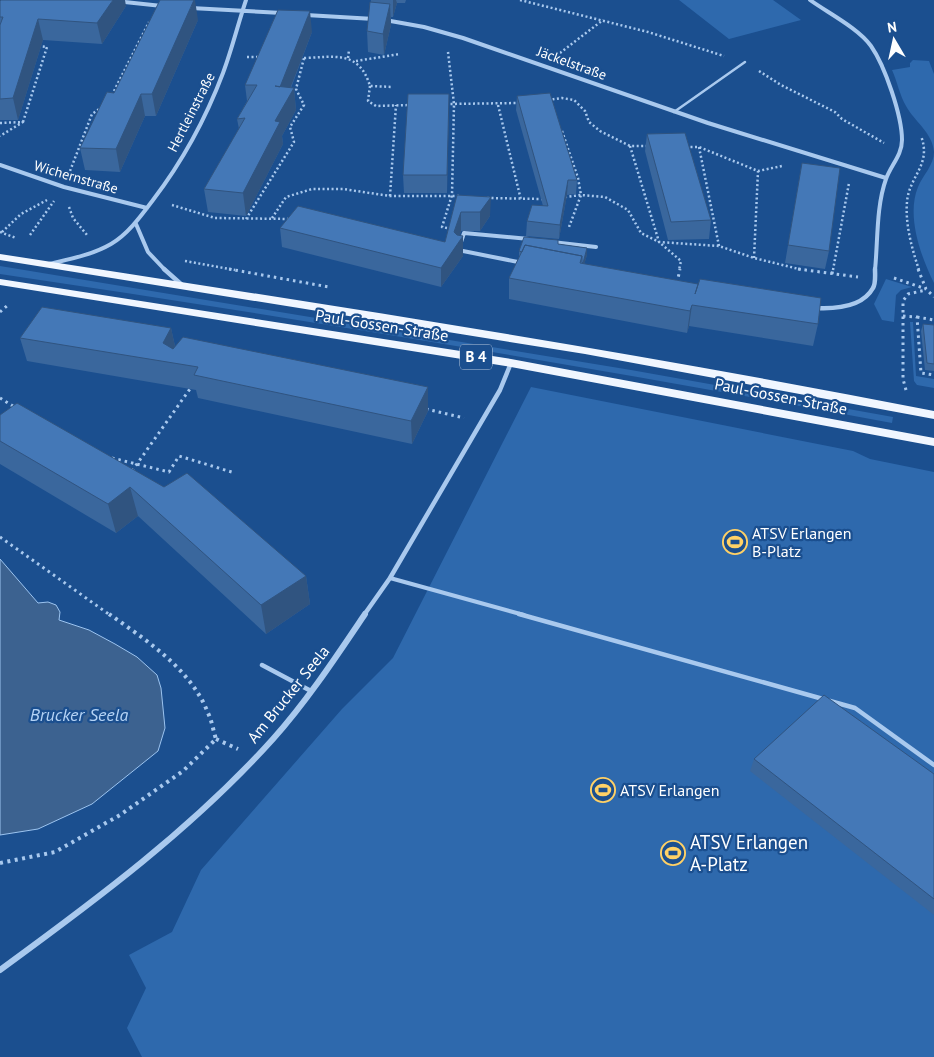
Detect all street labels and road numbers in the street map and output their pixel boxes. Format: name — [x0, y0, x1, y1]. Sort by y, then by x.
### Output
street label: Jäckelstraße — [534, 42, 609, 84]
street label: Hertleinstraße — [163, 69, 219, 155]
street label: Wichernstraße — [32, 156, 120, 198]
street label: Paul-Gossen-Straße — [314, 305, 450, 345]
road number: B 4 — [460, 344, 492, 370]
street label: Paul-Gossen-Straße — [713, 373, 849, 419]
street label: Am Brucker Seela — [243, 641, 333, 747]

